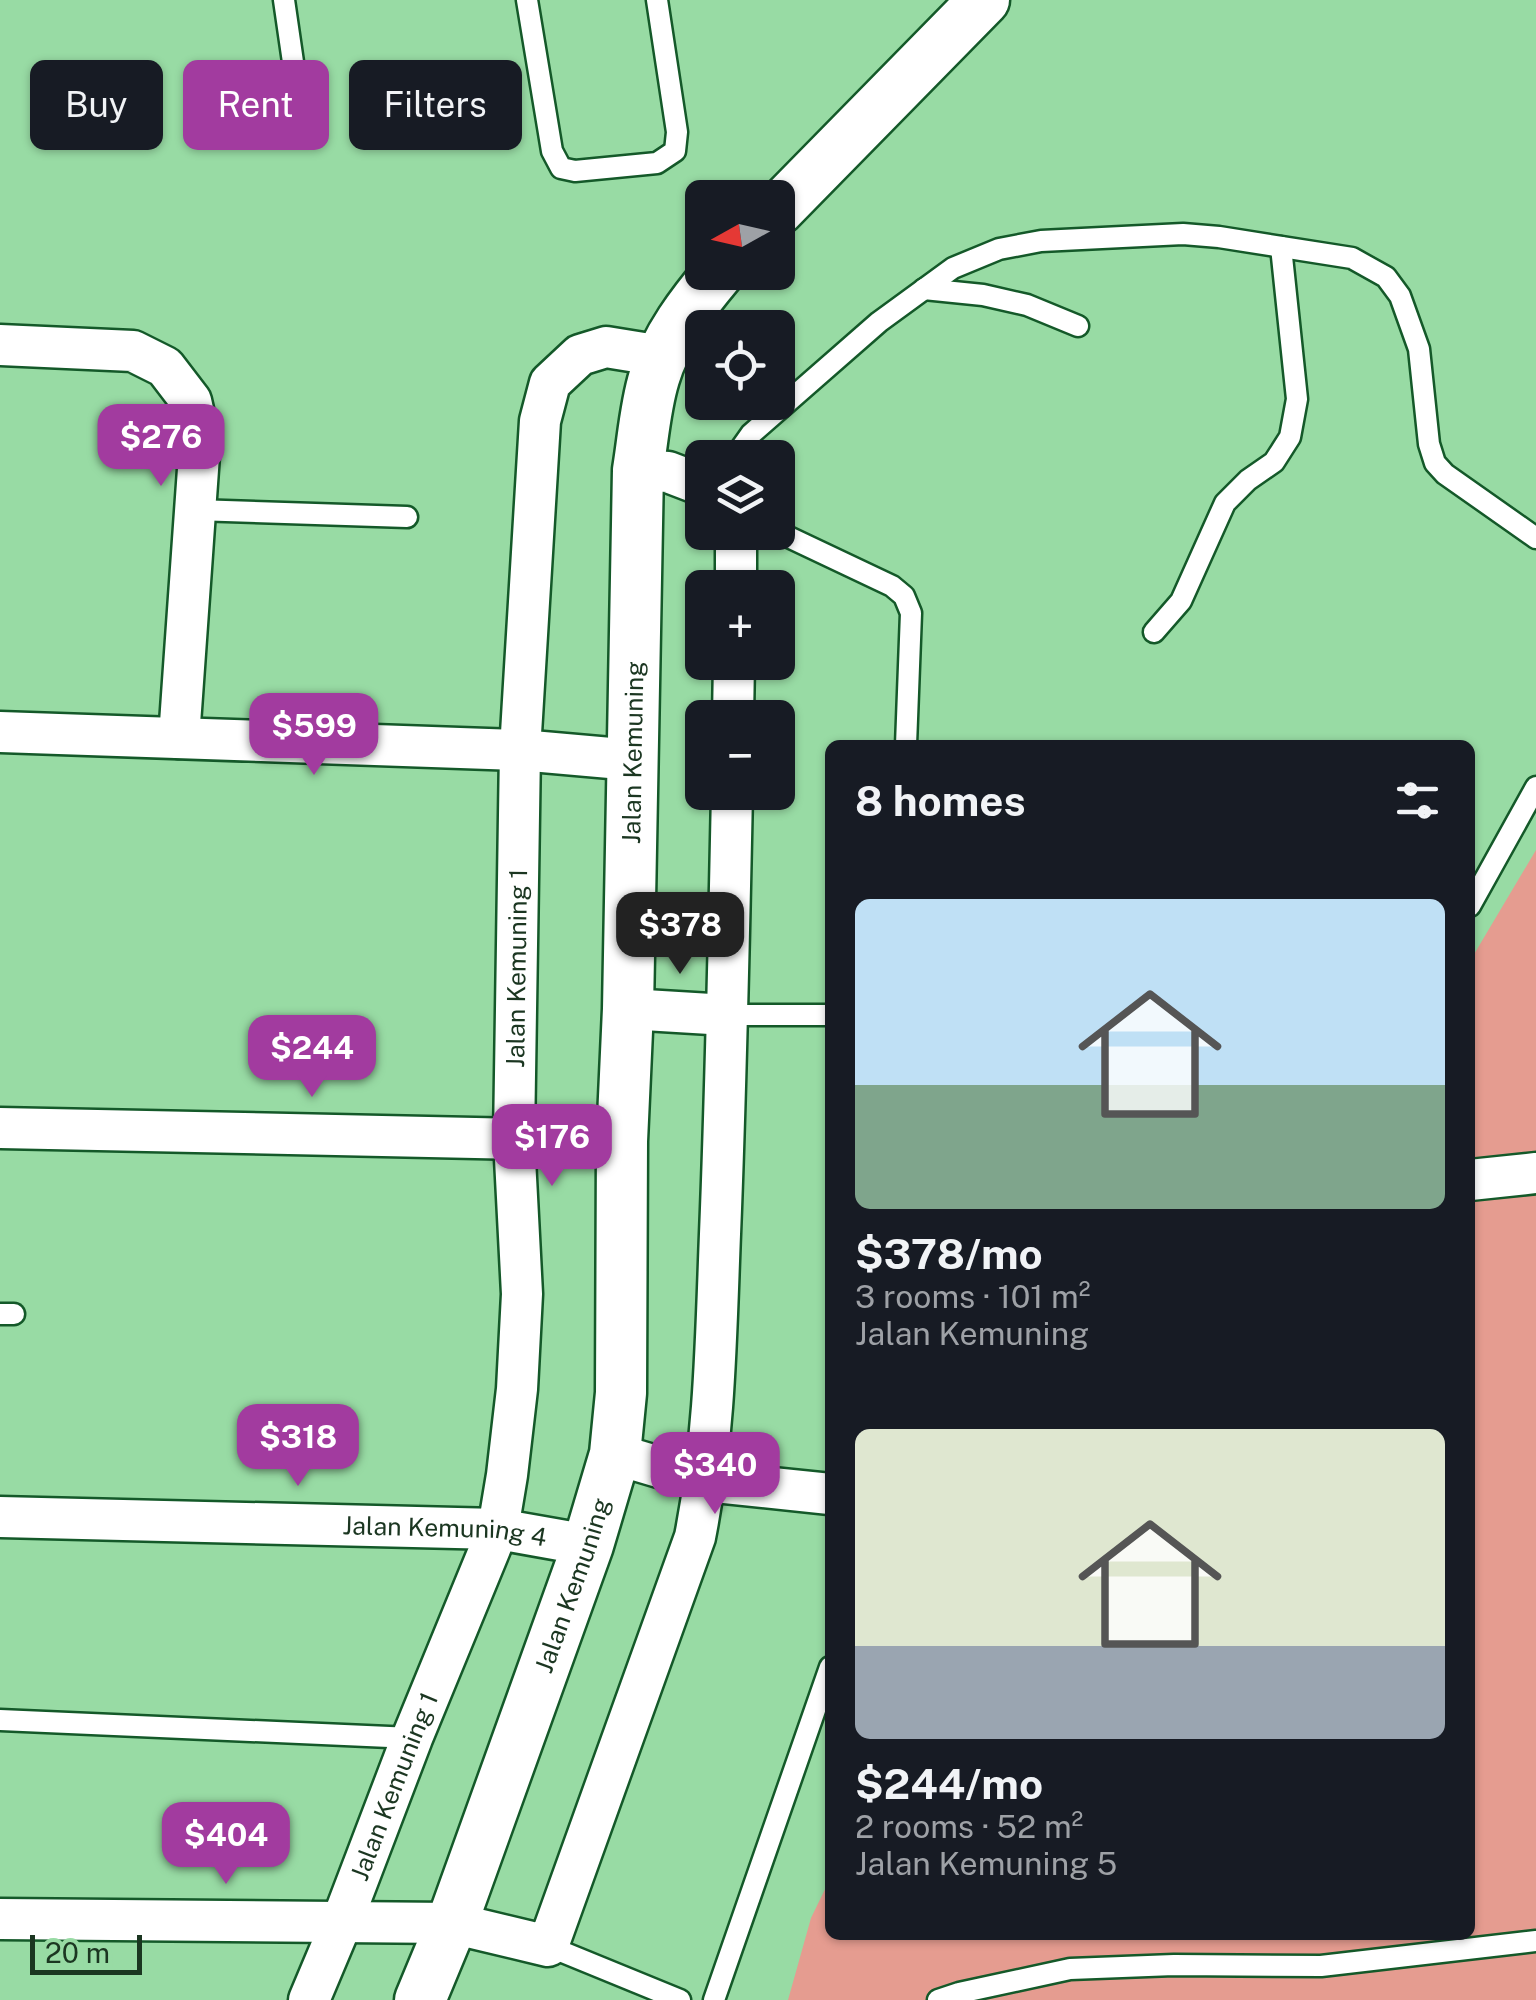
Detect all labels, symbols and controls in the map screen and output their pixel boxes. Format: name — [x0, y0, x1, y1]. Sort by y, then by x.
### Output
chip: Buy — [30, 60, 163, 150]
chip: Rent — [183, 60, 329, 150]
chip: Filters — [349, 60, 522, 150]
north arrow — [685, 180, 795, 290]
map controls — [685, 180, 795, 810]
button: locate — [685, 310, 795, 420]
pin: $276 — [102, 404, 220, 489]
text: $276 — [120, 418, 202, 455]
button: layers — [685, 440, 795, 550]
button: + — [685, 570, 795, 680]
street label: Jalan Kemuning — [616, 661, 649, 844]
pin: $599 — [255, 693, 373, 778]
button: − — [685, 700, 795, 810]
text: $599 — [271, 707, 357, 744]
icon: filters — [1390, 773, 1445, 828]
text: 8 homes — [855, 776, 1026, 825]
street label: Jalan Kemuning 1 — [500, 868, 533, 1068]
pin: $378 — [621, 892, 739, 977]
text: $378 — [638, 906, 722, 943]
icon: home — [1060, 964, 1240, 1144]
pin: $244 — [253, 1015, 371, 1100]
text: $244 — [270, 1029, 354, 1066]
pin: $176 — [493, 1104, 611, 1189]
text: $176 — [514, 1118, 590, 1155]
text: $378/mo — [855, 1229, 1043, 1278]
text: 3 rooms · 101 m² — [855, 1278, 1091, 1315]
text: Jalan Kemuning — [855, 1315, 1089, 1352]
pin: $318 — [239, 1404, 357, 1489]
text: $318 — [259, 1418, 337, 1455]
pin: $340 — [656, 1432, 774, 1517]
text: $340 — [673, 1446, 757, 1483]
street label: Jalan Kemuning — [528, 1494, 616, 1677]
icon: home — [1060, 1494, 1240, 1674]
street label: Jalan Kemuning 4 — [342, 1510, 549, 1552]
street label: Jalan Kemuning 1 — [344, 1688, 444, 1885]
text: $244/mo — [855, 1759, 1043, 1808]
pin: $404 — [167, 1802, 285, 1887]
text: 2 rooms · 52 m² — [855, 1808, 1083, 1845]
text: $404 — [184, 1816, 268, 1853]
text: Jalan Kemuning 5 — [855, 1845, 1117, 1882]
scale bar — [30, 1930, 142, 1974]
text: 20 m — [45, 1936, 110, 1969]

